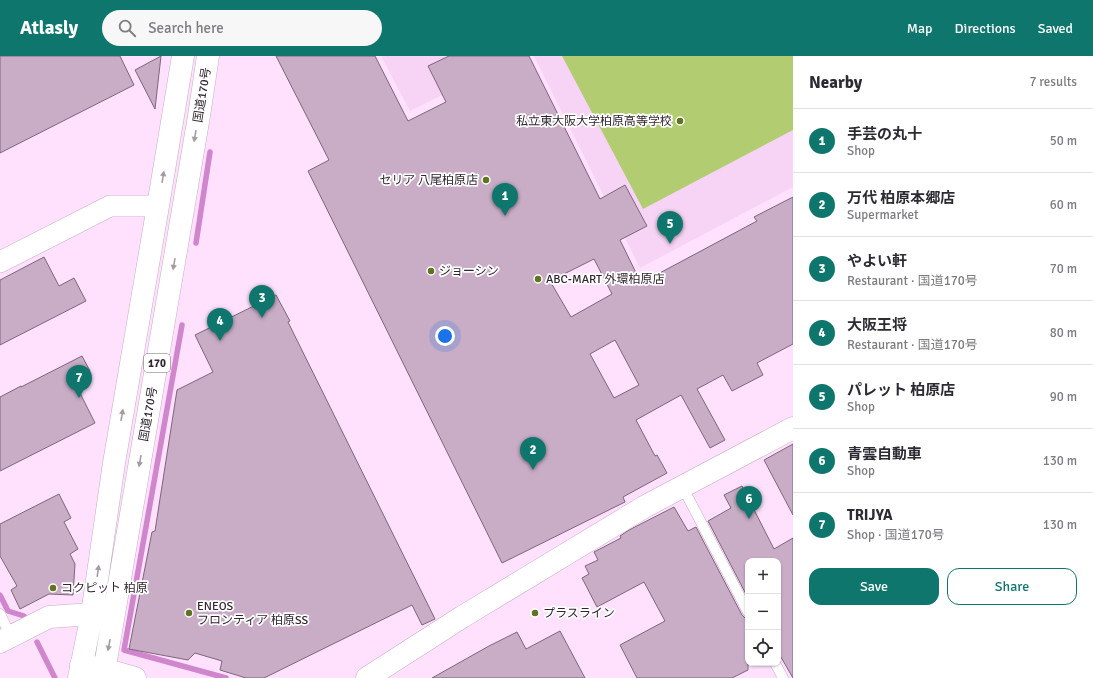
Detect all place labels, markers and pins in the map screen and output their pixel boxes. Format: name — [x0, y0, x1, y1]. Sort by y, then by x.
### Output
place label: 私立東大阪大学柏原高等学校 — [516, 114, 672, 129]
marker: 私立東大阪大学柏原高等学校 — [675, 116, 685, 126]
place label: セリア 八尾柏原店 — [379, 173, 478, 188]
marker: セリア 八尾柏原店 — [481, 175, 491, 185]
pin: 1 — [492, 183, 518, 216]
pin: 5 — [657, 211, 683, 244]
place label: ジョーシン — [439, 264, 499, 279]
marker: ジョーシン — [426, 266, 436, 276]
place label: ABC-MART 外環柏原店 — [546, 272, 665, 287]
marker: ABC-MART 外環柏原店 — [533, 274, 543, 284]
pin: 3 — [249, 285, 275, 318]
pin: 4 — [207, 308, 233, 341]
pin: 7 — [66, 365, 92, 398]
pin: 2 — [520, 437, 546, 470]
pin: 6 — [736, 486, 762, 519]
place label: コクピット 柏原 — [61, 581, 148, 596]
marker: コクピット 柏原 — [48, 583, 58, 593]
place label: ENEOS フロンティア 柏原SS — [197, 599, 309, 628]
place label: プラスライン — [543, 606, 615, 621]
marker: ENEOS フロンティア 柏原SS — [184, 608, 194, 618]
marker: プラスライン — [530, 608, 540, 618]

